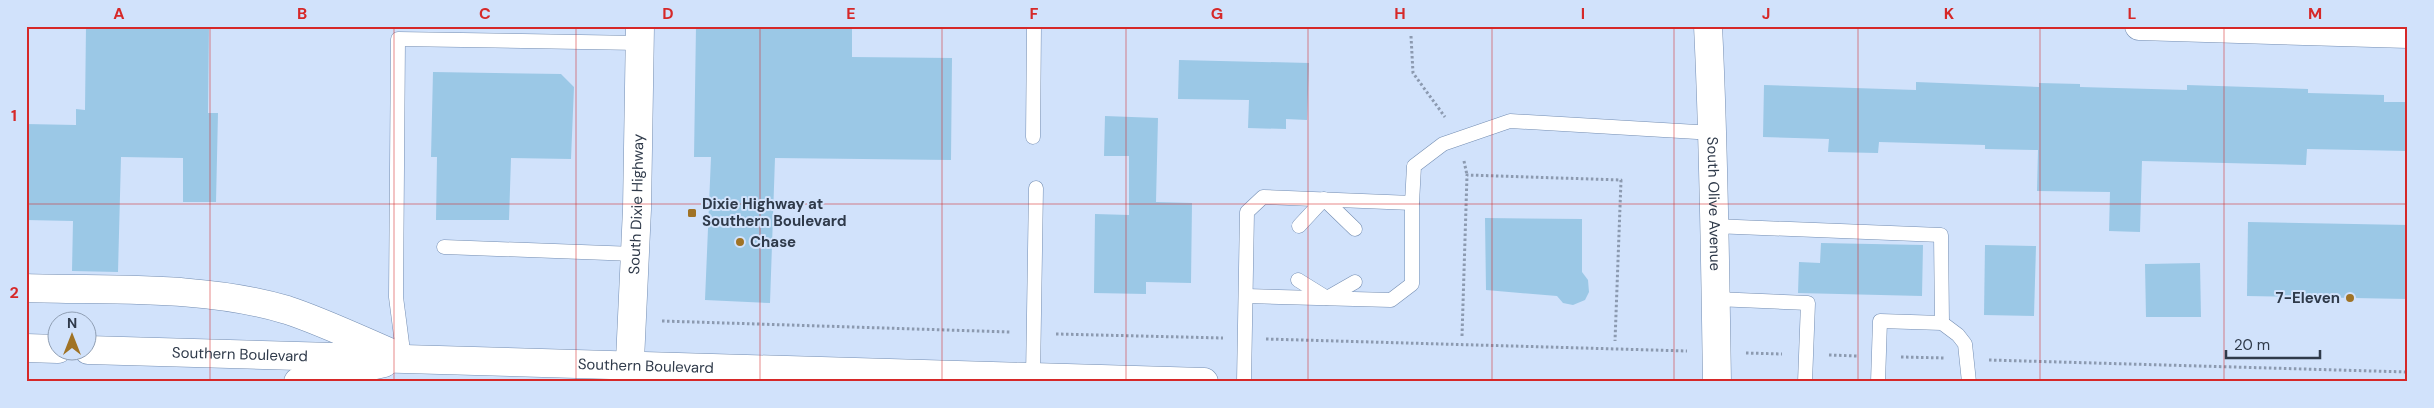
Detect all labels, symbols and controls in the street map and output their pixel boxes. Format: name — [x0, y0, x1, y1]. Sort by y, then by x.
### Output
text: A — [113, 3, 125, 24]
text: B — [297, 3, 307, 24]
text: C — [479, 3, 491, 24]
text: D — [662, 3, 674, 24]
text: E — [846, 3, 856, 24]
text: F — [1030, 3, 1039, 24]
text: G — [1211, 3, 1223, 24]
text: H — [1394, 3, 1406, 24]
text: I — [1581, 3, 1585, 24]
text: J — [1762, 3, 1770, 24]
text: K — [1944, 3, 1955, 24]
text: L — [2128, 3, 2137, 24]
text: M — [2308, 3, 2322, 24]
text: 1 — [11, 105, 17, 126]
street label: South Dixie Highway — [624, 133, 648, 275]
street label: South Olive Avenue — [1702, 136, 1725, 271]
place label: Dixie Highway at Southern Boulevard — [702, 194, 847, 231]
marker: Dixie Highway at Southern Boulevard — [686, 207, 698, 219]
place label: Chase — [750, 232, 796, 252]
marker: Chase — [734, 236, 746, 248]
text: 2 — [9, 282, 19, 303]
place label: 7-Eleven — [2276, 288, 2340, 308]
marker: 7-Eleven — [2344, 292, 2356, 304]
north arrow — [48, 310, 98, 360]
text: N — [67, 314, 77, 332]
scale bar — [2226, 328, 2320, 360]
text: 20 m — [2234, 335, 2270, 355]
street label: Southern Boulevard — [172, 342, 308, 366]
street label: Southern Boulevard — [578, 354, 714, 378]

